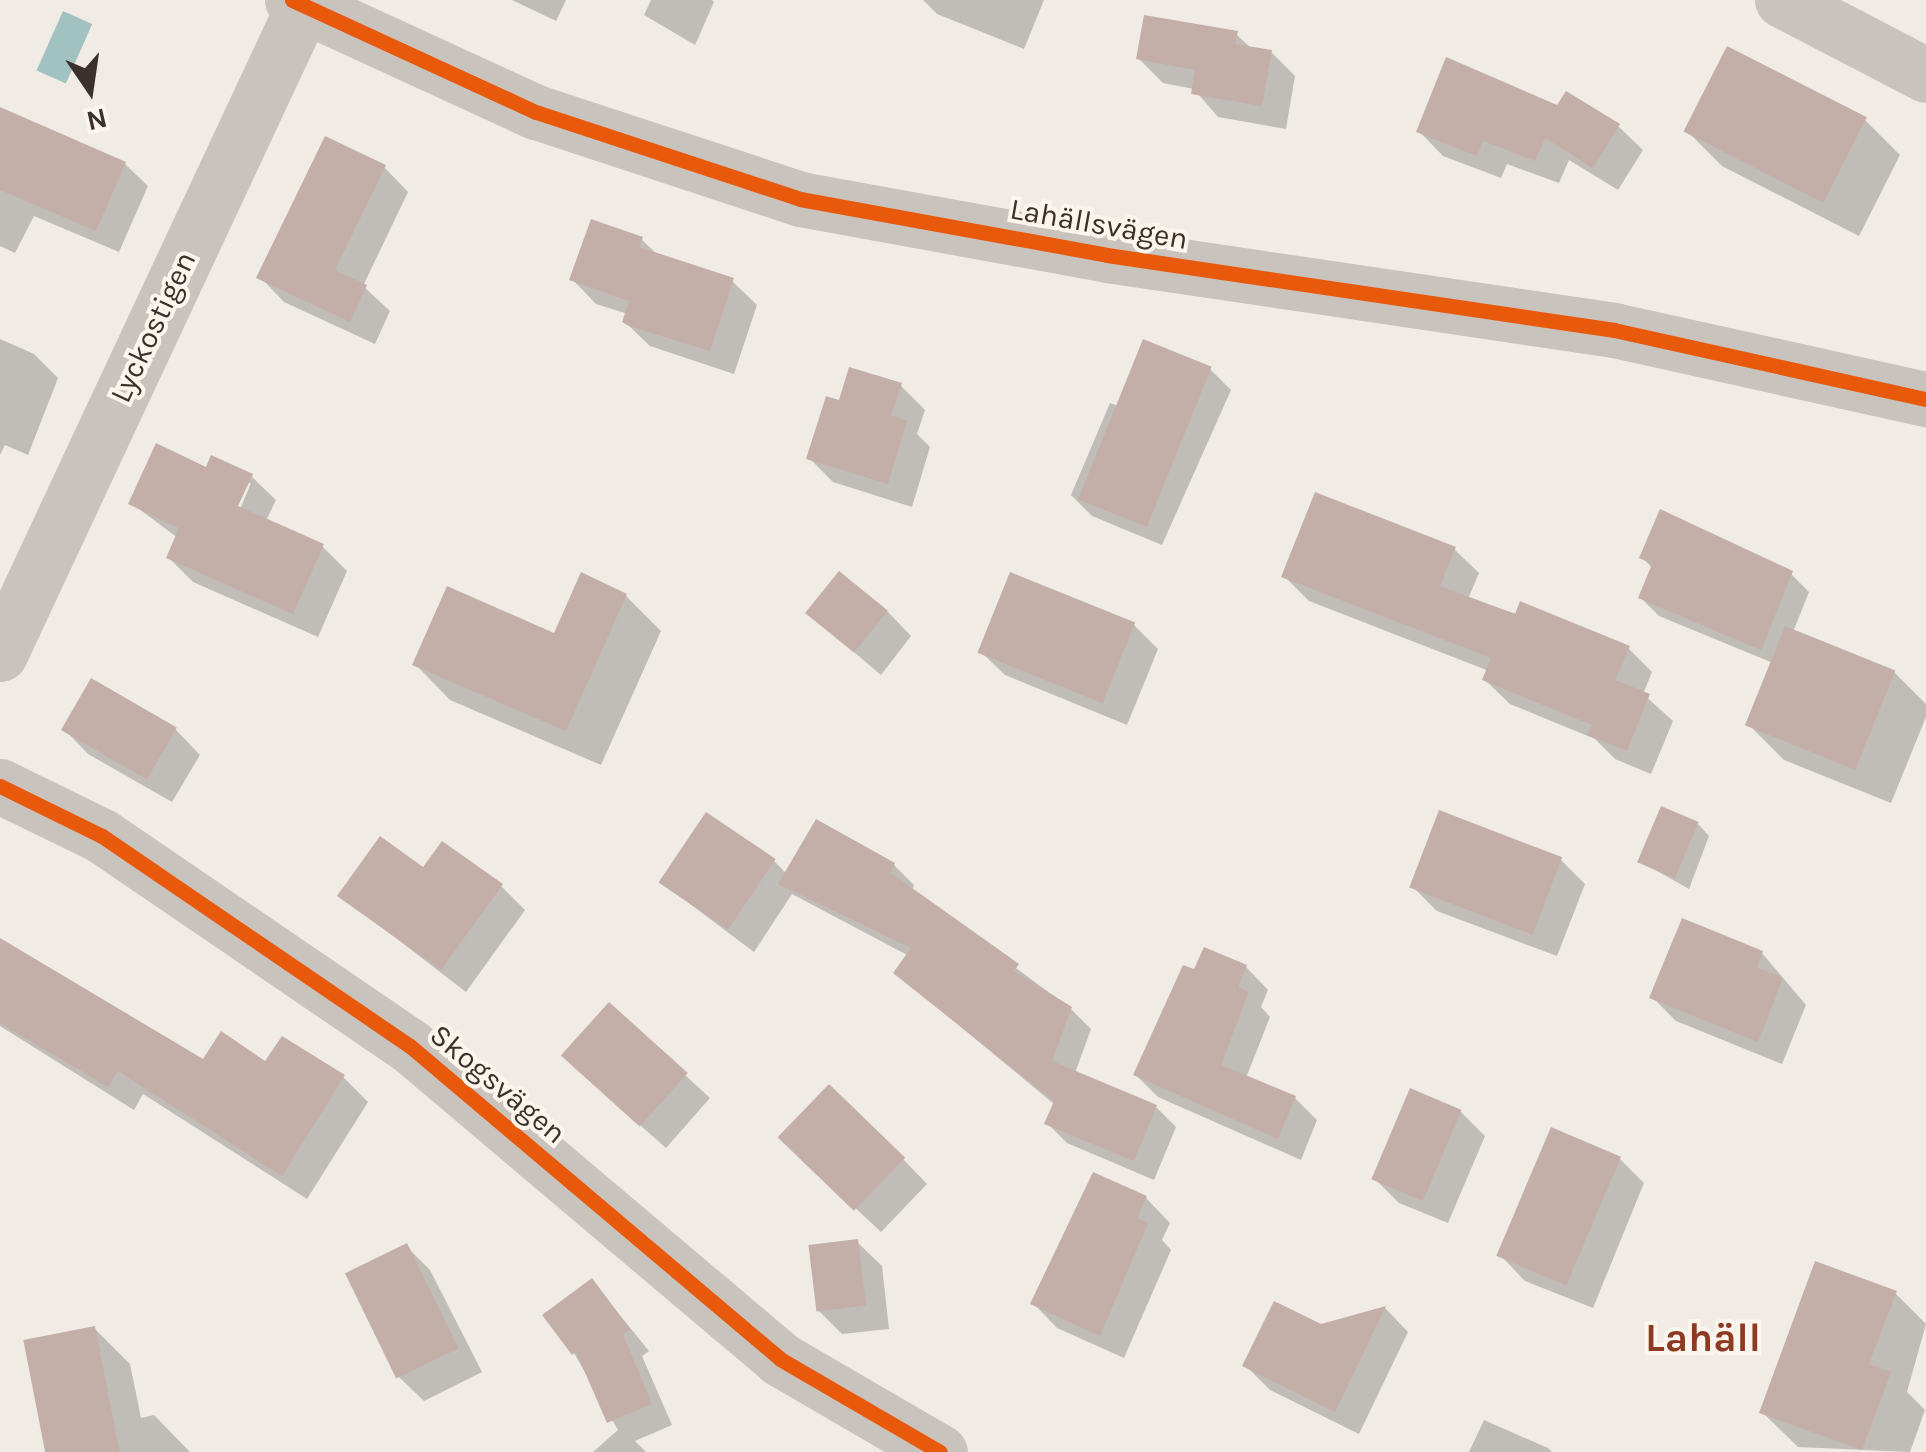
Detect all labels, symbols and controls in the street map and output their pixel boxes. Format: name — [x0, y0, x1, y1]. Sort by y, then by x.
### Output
north arrow — [40, 40, 140, 140]
text: N — [83, 101, 110, 138]
street label: Lahällsvägen — [1007, 191, 1191, 257]
street label: Lyckostigen — [102, 246, 204, 408]
street label: Skogsvägen — [423, 1017, 573, 1151]
district label: Lahäll — [1645, 1314, 1761, 1362]

